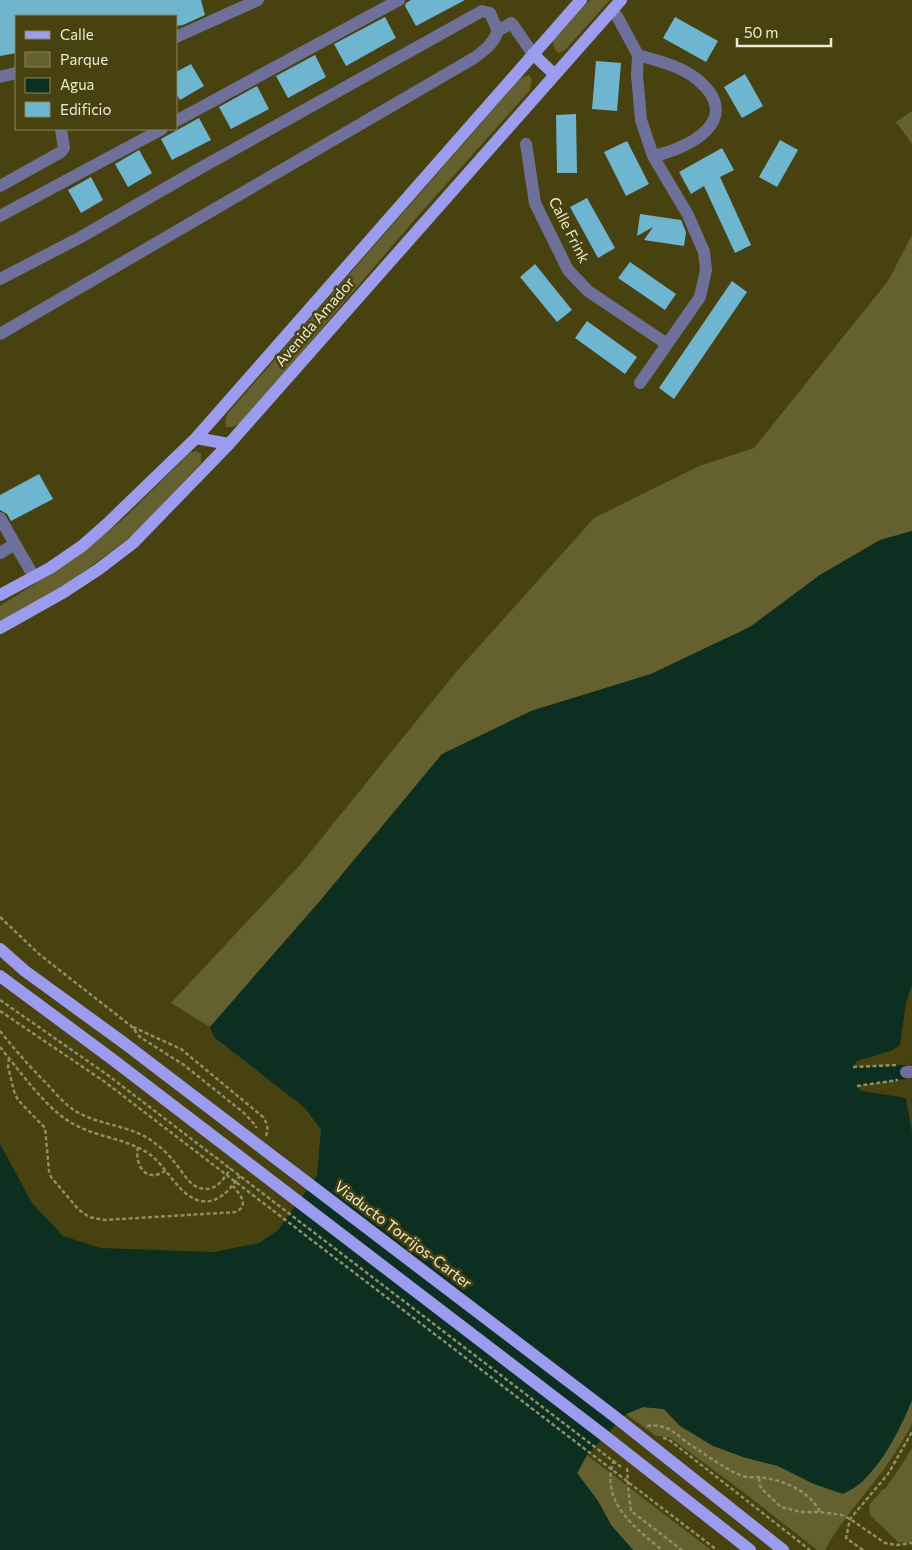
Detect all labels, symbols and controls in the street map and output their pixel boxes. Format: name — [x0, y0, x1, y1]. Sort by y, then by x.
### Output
legend — [15, 15, 178, 130]
scale bar — [737, 15, 831, 47]
text: 50 m — [744, 23, 778, 41]
text: Calle — [60, 25, 94, 43]
text: Parque — [60, 50, 108, 68]
text: Agua — [60, 75, 94, 93]
text: Edificio — [60, 100, 111, 118]
street label: Calle Frink — [546, 194, 594, 265]
street label: Avenida Amador — [271, 273, 358, 369]
street label: Viaducto Torrijos-Carter — [331, 1177, 476, 1292]

